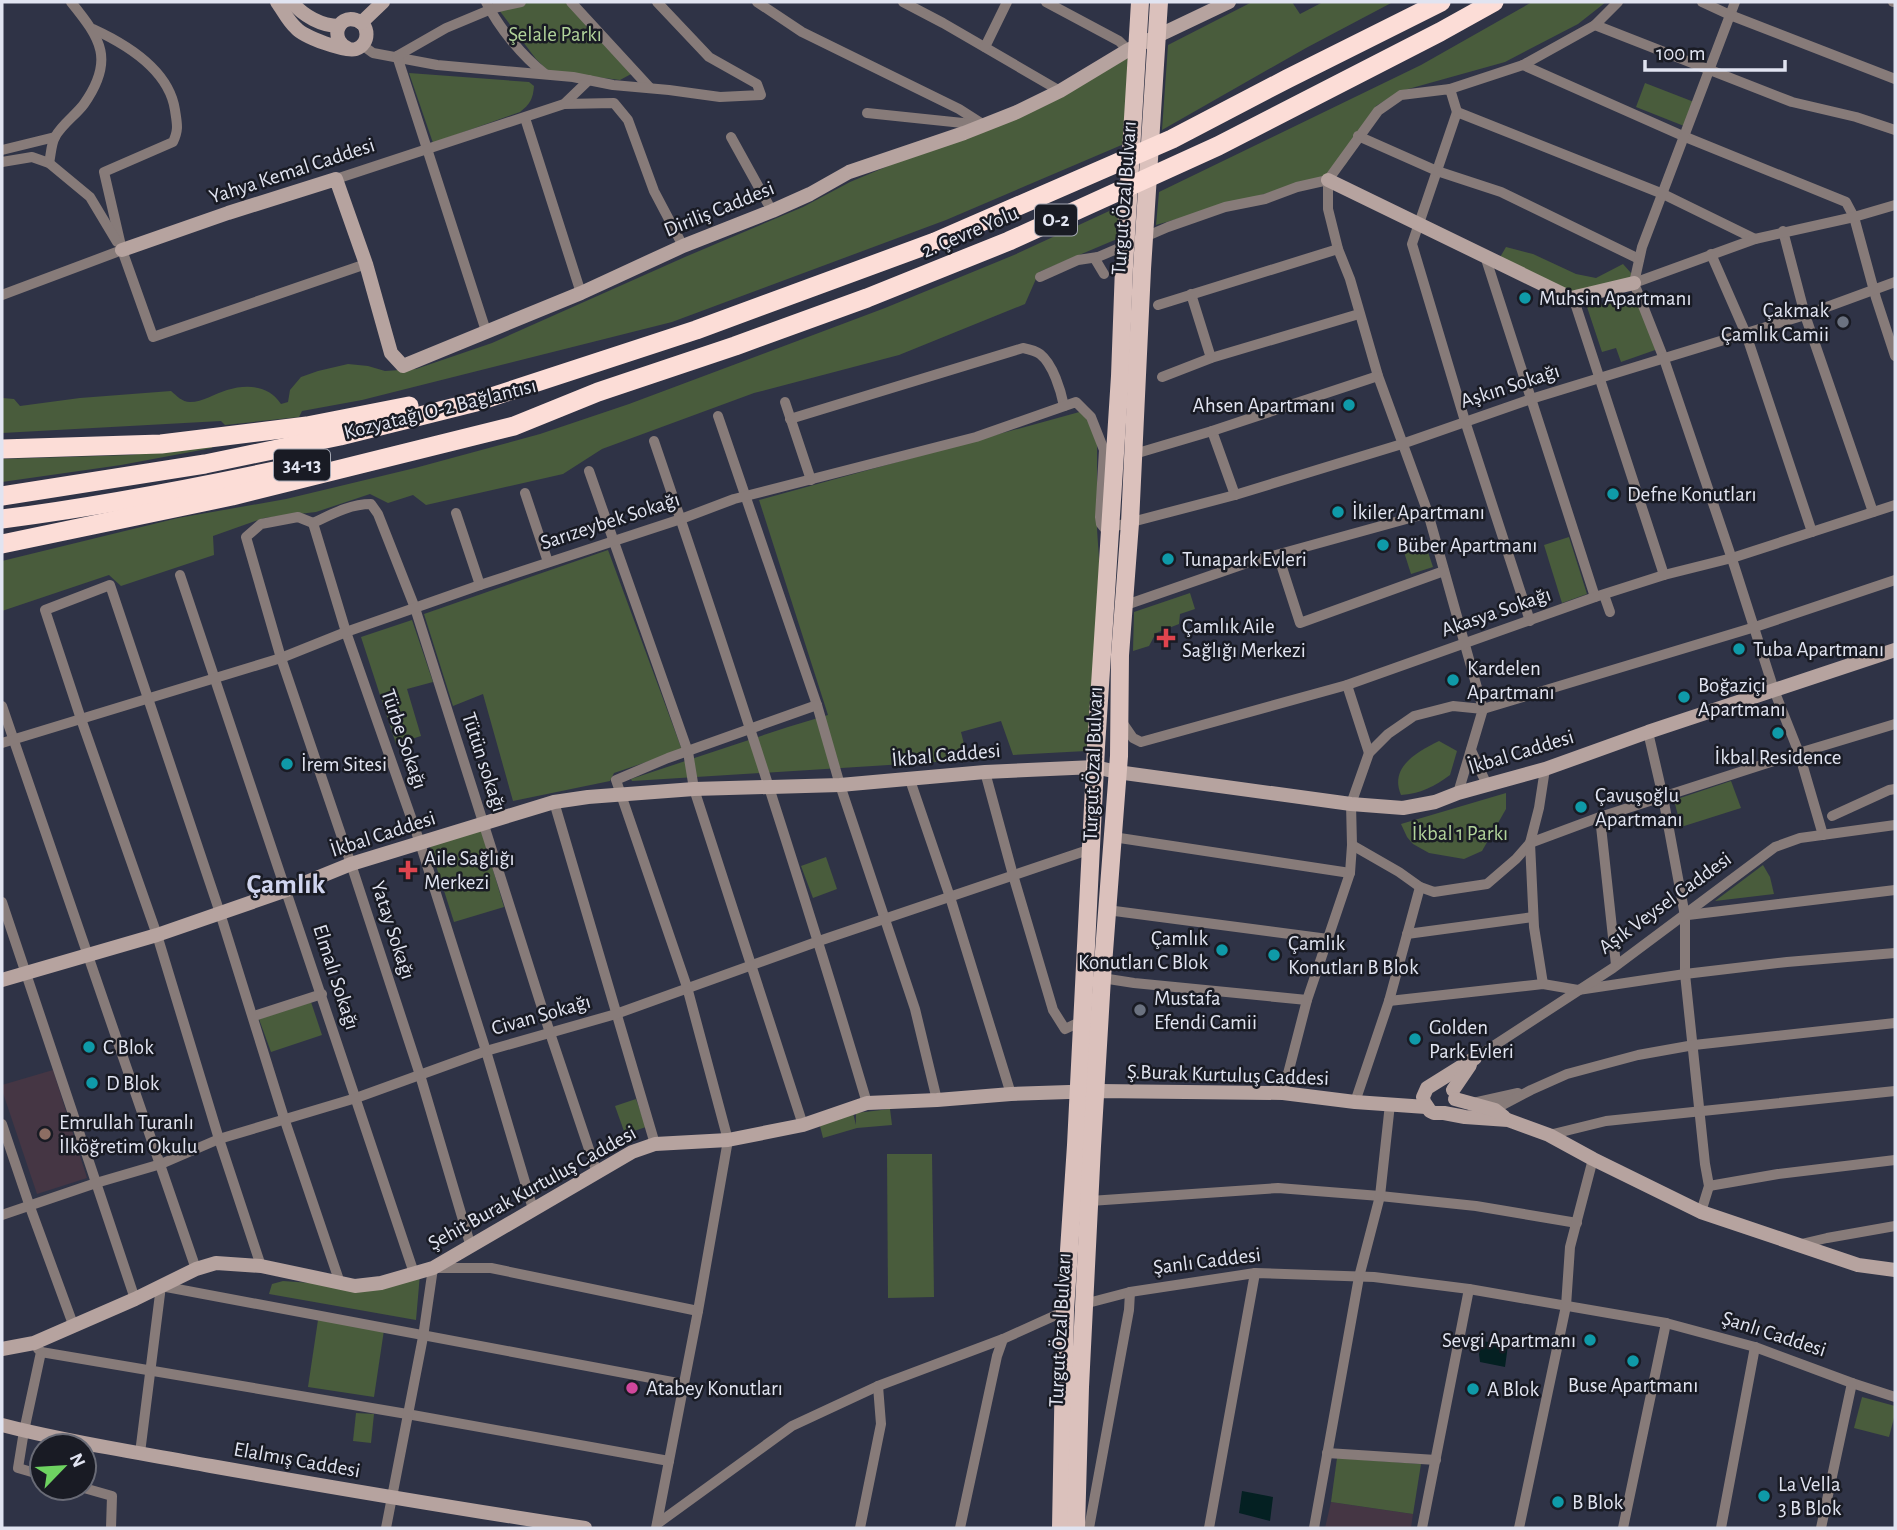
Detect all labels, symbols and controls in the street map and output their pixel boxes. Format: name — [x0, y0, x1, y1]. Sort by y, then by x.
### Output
park label: Şelale Parkı — [508, 24, 602, 45]
scale bar — [1645, 28, 1785, 72]
text: 100 m — [1656, 43, 1706, 64]
street label: Turgut Özal Bulvarı — [1107, 120, 1140, 276]
street label: Yahya Kemal Caddesi — [207, 134, 377, 208]
street label: Diriliş Caddesi — [661, 177, 777, 241]
street label: 2. Çevre Yolu — [919, 202, 1022, 262]
road number: O-2 — [1035, 204, 1077, 235]
place label: Muhsin Apartmanı — [1539, 288, 1692, 309]
marker: Muhsin Apartmanı — [1517, 290, 1533, 306]
place label: Çakmak Çamlık Camii — [1721, 300, 1829, 345]
marker: Çakmak Çamlık Camii — [1835, 314, 1851, 330]
street label: Aşkın Sokağı — [1458, 360, 1562, 412]
street label: Kozyatağı O-2 Bağlantısı — [342, 375, 538, 443]
place label: Ahsen Apartmanı — [1193, 395, 1335, 416]
marker: Ahsen Apartmanı — [1341, 397, 1357, 413]
road number: 34-13 — [274, 450, 330, 480]
place label: Defne Konutları — [1627, 484, 1757, 505]
marker: Defne Konutları — [1605, 486, 1621, 502]
street label: Sarızeybek Sokağı — [538, 489, 682, 553]
place label: İkiler Apartmanı — [1352, 501, 1485, 523]
marker: İkiler Apartmanı — [1330, 504, 1346, 520]
place label: Büber Apartmanı — [1397, 535, 1537, 556]
marker: Büber Apartmanı — [1375, 537, 1391, 553]
place label: Tunapark Evleri — [1182, 549, 1307, 570]
marker: Tunapark Evleri — [1160, 551, 1176, 567]
street label: Akasya Sokağı — [1438, 583, 1554, 641]
place label: Çamlık Aile Sağlığı Merkezi — [1182, 616, 1306, 661]
marker: Çamlık Aile Sağlığı Merkezi — [1156, 628, 1176, 648]
place label: Tuba Apartmanı — [1753, 639, 1884, 660]
marker: Tuba Apartmanı — [1731, 641, 1747, 657]
place label: Kardelen Apartmanı — [1467, 658, 1555, 703]
marker: Kardelen Apartmanı — [1445, 672, 1461, 688]
place label: Boğaziçi Apartmanı — [1698, 675, 1786, 720]
street label: Türbe Sokağı — [377, 686, 431, 792]
street label: Turgut Özal Bulvarı — [1079, 686, 1106, 842]
marker: Boğaziçi Apartmanı — [1676, 689, 1692, 705]
street label: Tütün sokağı — [458, 710, 510, 814]
street label: İkbal Caddesi — [1465, 725, 1576, 778]
marker: İkbal Residence — [1770, 725, 1786, 741]
street label: İkbal Caddesi — [891, 739, 1001, 770]
place label: İkbal Residence — [1715, 746, 1841, 768]
place label: İrem Sitesi — [301, 753, 387, 775]
marker: İrem Sitesi — [279, 756, 295, 772]
place label: Çavuşoğlu Apartmanı — [1595, 785, 1683, 830]
marker: Çavuşoğlu Apartmanı — [1573, 799, 1589, 815]
street label: İkbal Caddesi — [328, 806, 438, 861]
park label: İkbal 1 Parkı — [1412, 822, 1508, 844]
place label: Aile Sağlığı Merkezi — [424, 848, 515, 893]
street label: Aşık Veysel Caddesi — [1595, 848, 1735, 958]
marker: Aile Sağlığı Merkezi — [398, 860, 418, 880]
district label: Çamlık — [247, 871, 326, 899]
street label: Yatay Sokağı — [367, 878, 419, 982]
street label: Elmalı Sokağı — [309, 922, 363, 1032]
place label: Çamlık Konutları C Blok — [1078, 928, 1208, 973]
place label: Çamlık Konutları B Blok — [1288, 933, 1419, 978]
marker: Çamlık Konutları C Blok — [1214, 942, 1230, 958]
marker: Çamlık Konutları B Blok — [1266, 947, 1282, 963]
place label: Mustafa Efendi Camii — [1154, 988, 1257, 1033]
street label: Civan Sokağı — [489, 991, 593, 1039]
marker: Mustafa Efendi Camii — [1132, 1002, 1148, 1018]
place label: Golden Park Evleri — [1429, 1017, 1514, 1062]
marker: Golden Park Evleri — [1407, 1031, 1423, 1047]
place label: C Blok — [103, 1037, 154, 1058]
marker: C Blok — [81, 1039, 97, 1055]
street label: Ş.Burak Kurtuluş Caddesi — [1126, 1061, 1330, 1089]
place label: D Blok — [106, 1073, 160, 1094]
marker: D Blok — [84, 1075, 100, 1091]
place label: Emrullah Turanlı İlköğretim Okulu — [59, 1112, 198, 1157]
street label: Şehit Burak Kurtuluş Caddesi — [424, 1122, 640, 1254]
marker: Emrullah Turanlı İlköğretim Okulu — [37, 1126, 53, 1142]
street label: Şanlı Caddesi — [1152, 1244, 1262, 1278]
street label: Turgut Özal Bulvarı — [1044, 1252, 1075, 1408]
street label: Şanlı Caddesi — [1719, 1307, 1829, 1361]
place label: Sevgi Apartmanı — [1442, 1330, 1576, 1351]
marker: Sevgi Apartmanı — [1582, 1332, 1598, 1348]
marker: Buse Apartmanı — [1625, 1353, 1641, 1369]
place label: Buse Apartmanı — [1568, 1375, 1698, 1396]
place label: Atabey Konutları — [646, 1378, 783, 1399]
place label: A Blok — [1487, 1379, 1539, 1400]
marker: Atabey Konutları — [624, 1380, 640, 1396]
marker: A Blok — [1465, 1381, 1481, 1397]
north arrow — [28, 1432, 98, 1502]
street label: Elalmış Caddesi — [232, 1439, 362, 1481]
text: N — [66, 1450, 88, 1470]
place label: La Vella 3 B Blok — [1778, 1474, 1842, 1519]
marker: La Vella 3 B Blok — [1756, 1488, 1772, 1504]
place label: B Blok — [1572, 1492, 1624, 1513]
marker: B Blok — [1550, 1494, 1566, 1510]

